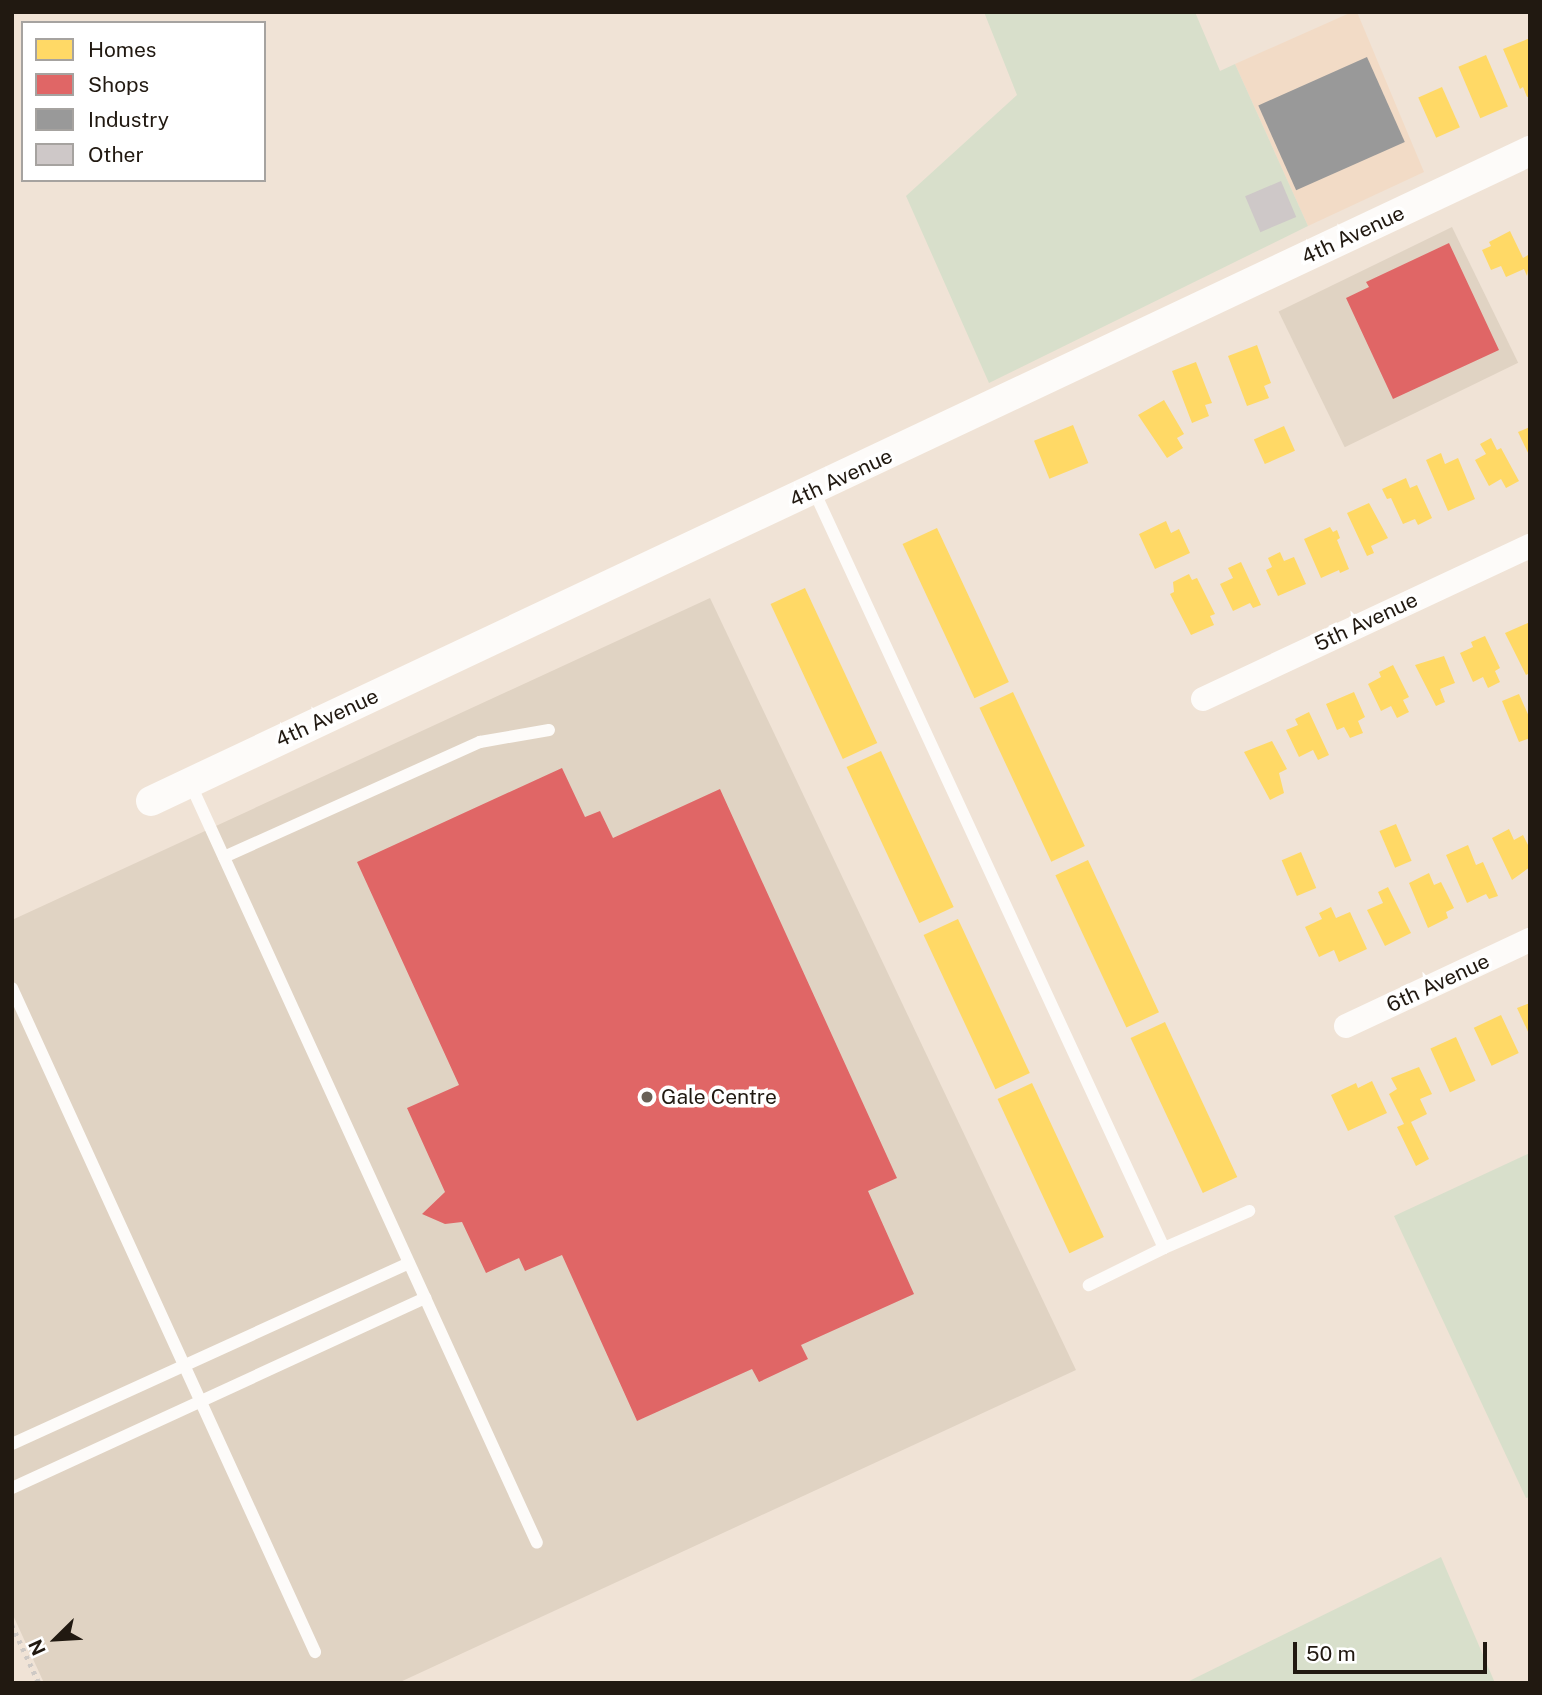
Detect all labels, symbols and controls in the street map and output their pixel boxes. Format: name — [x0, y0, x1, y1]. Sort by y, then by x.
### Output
legend — [21, 21, 266, 182]
text: Homes — [88, 37, 156, 62]
text: Shops — [88, 72, 149, 97]
text: Industry — [88, 107, 169, 132]
text: Other — [88, 142, 144, 167]
street label: 4th Avenue — [1298, 200, 1408, 270]
street label: 4th Avenue — [786, 443, 896, 513]
street label: 5th Avenue — [1310, 587, 1422, 657]
street label: 4th Avenue — [272, 683, 382, 753]
street label: 6th Avenue — [1383, 948, 1493, 1018]
place label: Gale Centre — [661, 1084, 777, 1110]
marker: Gale Centre — [639, 1089, 655, 1105]
north arrow — [21, 1604, 91, 1674]
scale bar — [1297, 1628, 1491, 1672]
text: N — [24, 1636, 50, 1659]
text: 50 m — [1306, 1641, 1356, 1666]

